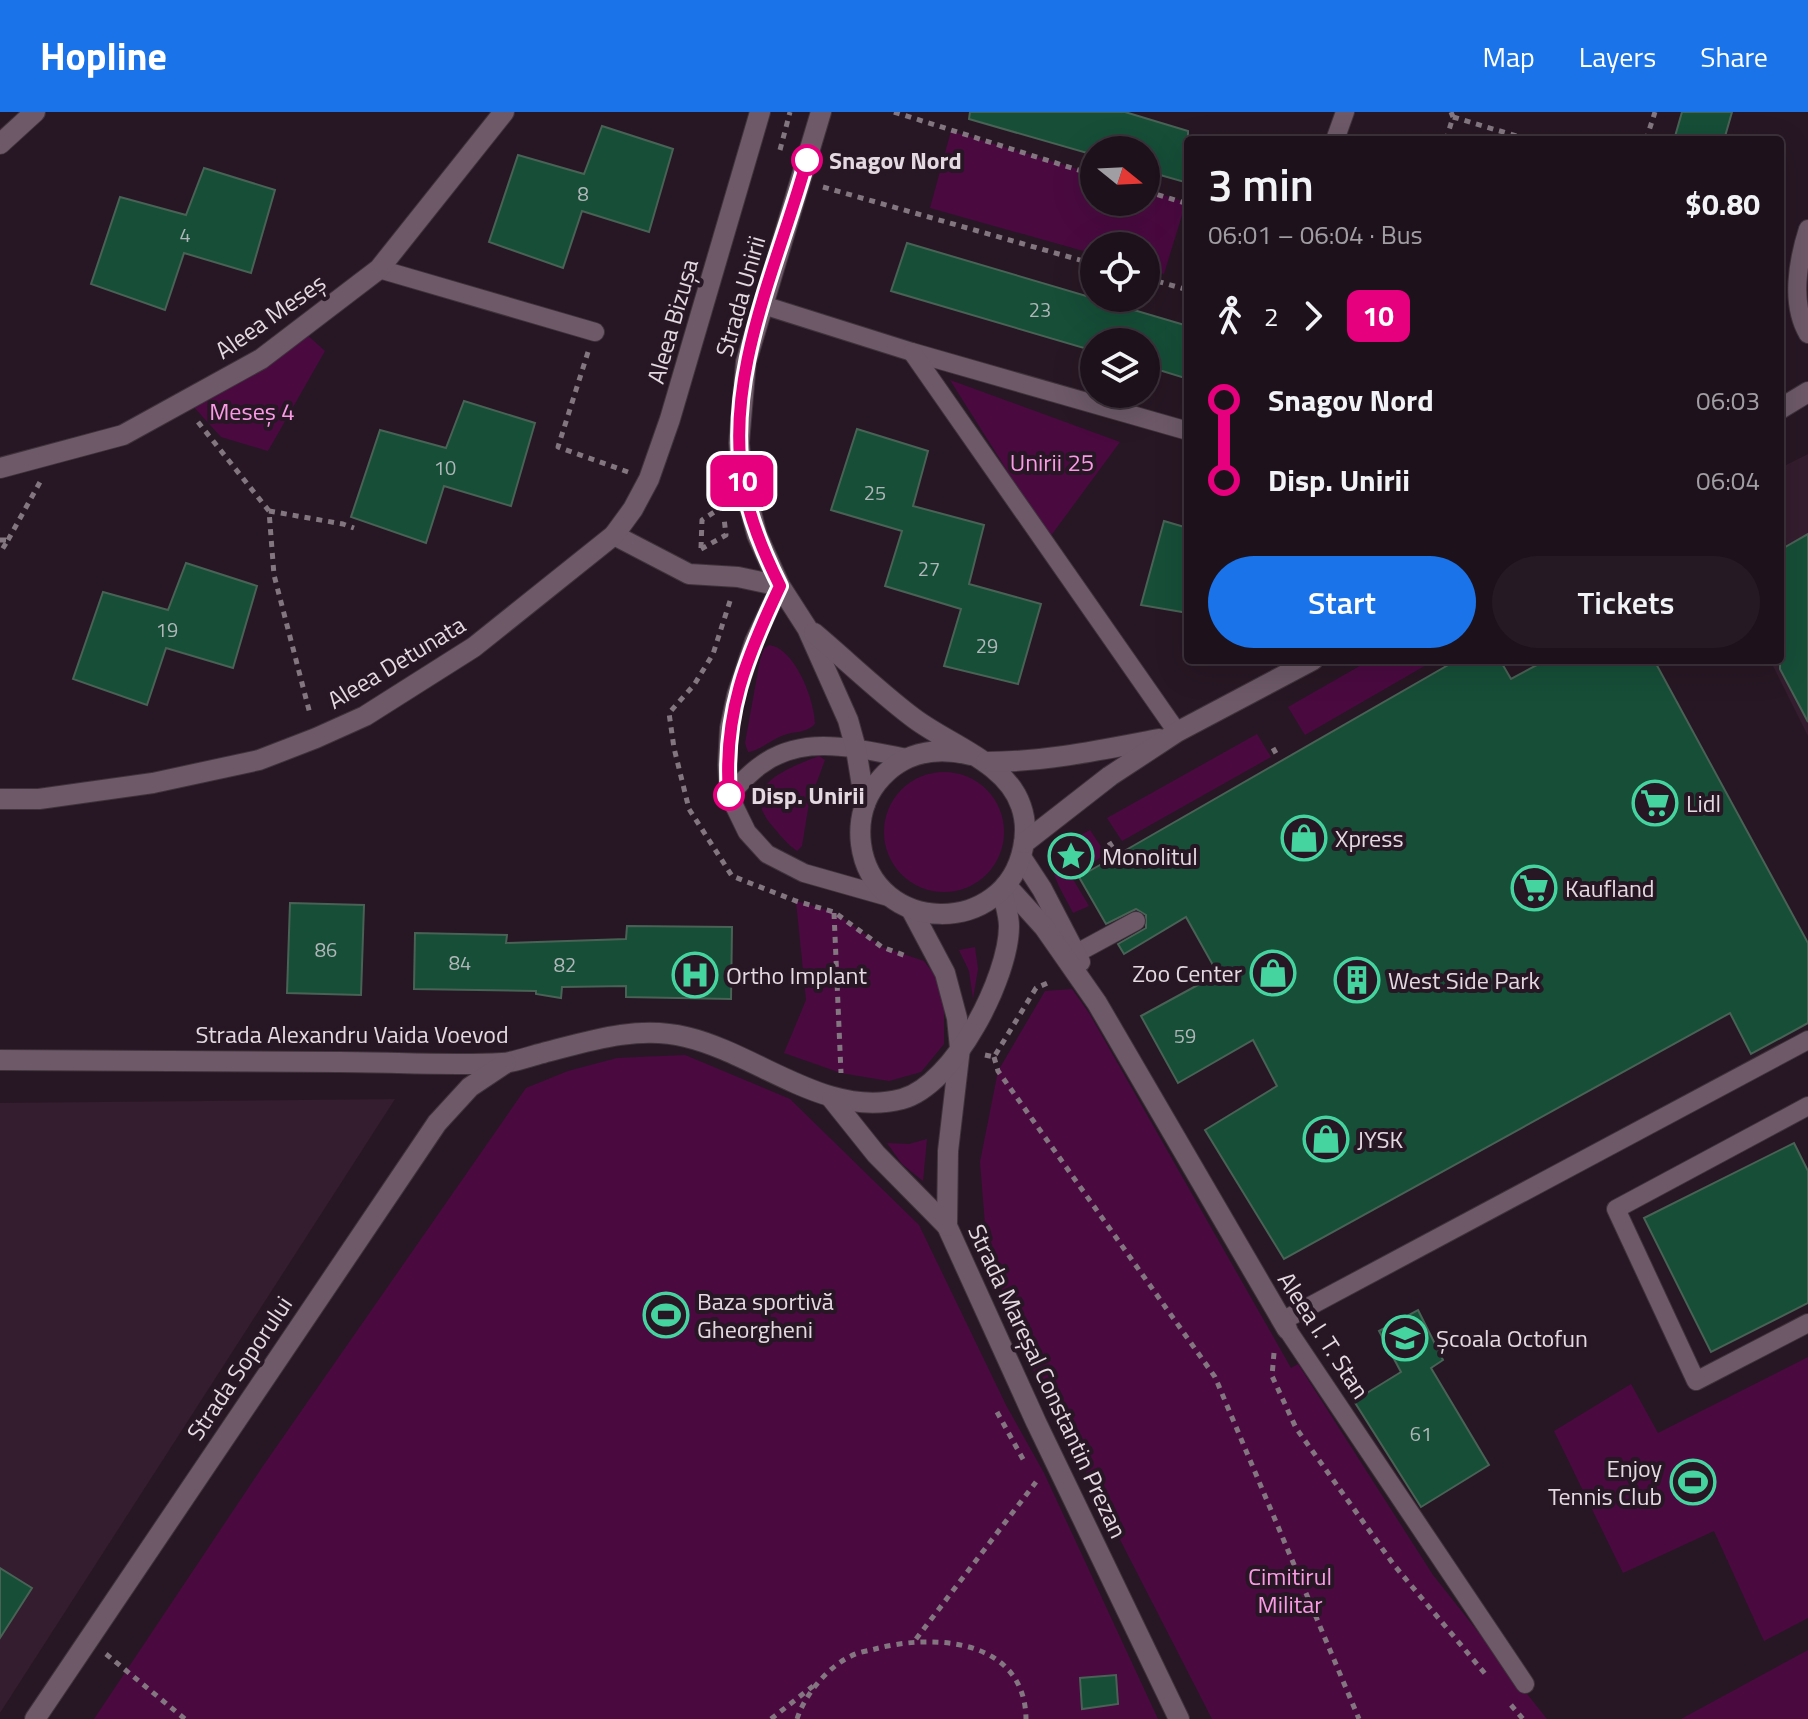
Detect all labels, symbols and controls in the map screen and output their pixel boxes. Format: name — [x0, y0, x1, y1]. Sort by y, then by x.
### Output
text: Hopline — [40, 27, 167, 85]
text: Map — [1482, 35, 1535, 78]
text: Layers — [1579, 35, 1656, 78]
text: Share — [1700, 35, 1768, 78]
north arrow — [1080, 136, 1160, 216]
map controls — [1080, 136, 1160, 408]
place label: Snagov Nord — [829, 142, 962, 178]
marker: Snagov Nord — [792, 145, 822, 175]
text: 3 min — [1208, 151, 1314, 218]
house number: 8 — [577, 178, 589, 209]
text: $0.80 — [1685, 181, 1760, 227]
text: 06:01 – 06:04 · Bus — [1208, 215, 1423, 254]
house number: 4 — [179, 219, 191, 250]
street label: Strada Unirii — [706, 231, 774, 361]
button: locate — [1080, 232, 1160, 312]
street label: Aleea Bizușa — [637, 254, 707, 388]
street label: Aleea Meseș — [207, 265, 333, 367]
house number: 23 — [1029, 294, 1051, 325]
icon: walk — [1208, 294, 1252, 338]
icon: forward — [1291, 294, 1335, 338]
text: 10 — [1363, 294, 1394, 337]
text: 2 — [1264, 297, 1279, 336]
button: layers — [1080, 328, 1160, 408]
text: Snagov Nord — [1268, 377, 1434, 423]
text: 06:03 — [1696, 381, 1760, 420]
park label: Meseș 4 — [209, 393, 295, 429]
park label: Unirii 25 — [1010, 444, 1094, 480]
house number: 10 — [434, 452, 456, 483]
line badge: 10 — [706, 455, 778, 507]
text: Disp. Unirii — [1268, 457, 1410, 503]
text: 10 — [726, 459, 758, 502]
text: 06:04 — [1696, 461, 1760, 500]
house number: 25 — [864, 477, 886, 508]
house number: 27 — [918, 553, 940, 584]
button: Start — [1208, 556, 1476, 648]
button: Tickets — [1492, 556, 1760, 648]
street label: Aleea Detunata — [320, 607, 472, 717]
house number: 19 — [156, 614, 178, 645]
house number: 29 — [976, 630, 998, 661]
place label: Disp. Unirii — [751, 777, 865, 813]
supermarket icon: Lidl — [1631, 779, 1679, 827]
marker: Disp. Unirii — [714, 780, 744, 810]
place label: Lidl — [1686, 785, 1721, 821]
shop icon: Xpress — [1280, 814, 1328, 862]
place label: Xpress — [1335, 820, 1404, 856]
place icon: Monolitul — [1047, 832, 1095, 880]
place label: Monolitul — [1102, 838, 1198, 874]
supermarket icon: Kaufland — [1510, 864, 1558, 912]
place label: Kaufland — [1565, 870, 1655, 906]
house number: 86 — [315, 934, 337, 965]
house number: 84 — [449, 947, 471, 978]
house number: 82 — [554, 949, 576, 980]
shop icon: Zoo Center — [1249, 949, 1297, 997]
hospital icon: Ortho Implant — [671, 951, 719, 999]
place label: Zoo Center — [1132, 955, 1242, 991]
building icon: West Side Park — [1333, 956, 1381, 1004]
place label: Ortho Implant — [726, 957, 867, 993]
place label: West Side Park — [1388, 962, 1541, 998]
street label: Strada Alexandru Vaida Voevod — [195, 1016, 509, 1052]
house number: 59 — [1174, 1020, 1196, 1051]
shop icon: JYSK — [1302, 1115, 1350, 1163]
place label: JYSK — [1357, 1121, 1403, 1157]
street label: Strada Mareșal Constantin Prezan — [959, 1218, 1137, 1544]
street label: Aleea I. T. Stan — [1269, 1264, 1379, 1406]
place label: Baza sportivă Gheorgheni — [697, 1283, 834, 1347]
street label: Strada Soporului — [177, 1289, 301, 1447]
sports icon: Baza sportivă Gheorgheni — [642, 1291, 690, 1339]
school or university icon: Școala Octofun — [1381, 1314, 1429, 1362]
place label: Școala Octofun — [1436, 1320, 1588, 1356]
house number: 61 — [1410, 1418, 1432, 1449]
place label: Enjoy Tennis Club — [1548, 1450, 1662, 1514]
sports icon: Enjoy Tennis Club — [1669, 1458, 1717, 1506]
park label: Cimitirul Militar — [1248, 1558, 1332, 1622]

